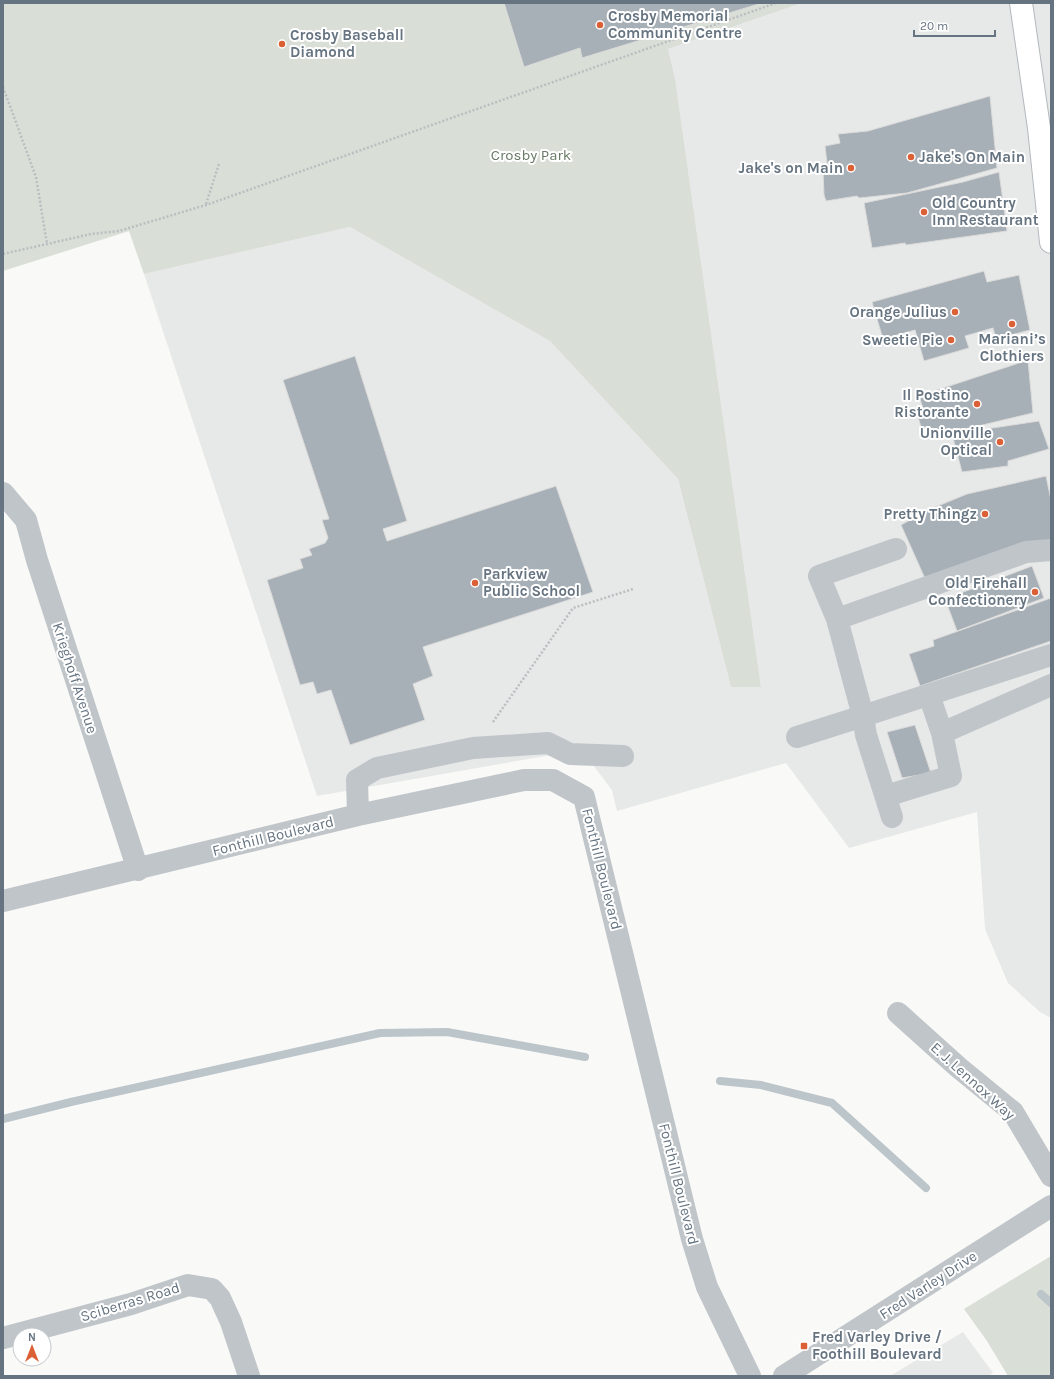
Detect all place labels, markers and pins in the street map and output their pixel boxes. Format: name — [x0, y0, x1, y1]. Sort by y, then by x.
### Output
place label: Crosby Memorial Community Centre — [608, 7, 742, 42]
marker: Crosby Memorial Community Centre — [595, 20, 605, 30]
place label: Crosby Baseball Diamond — [290, 26, 404, 61]
marker: Crosby Baseball Diamond — [277, 39, 287, 49]
place label: Jake's On Main — [919, 148, 1025, 166]
marker: Jake's On Main — [906, 152, 916, 162]
place label: Jake's on Main — [739, 159, 843, 177]
marker: Jake's on Main — [846, 163, 856, 173]
place label: Old Country Inn Restaurant — [932, 194, 1039, 229]
marker: Old Country Inn Restaurant — [919, 207, 929, 217]
place label: Orange Julius — [849, 303, 947, 321]
marker: Orange Julius — [950, 307, 960, 317]
marker: Mariani’s Clothiers — [1007, 319, 1017, 329]
place label: Mariani’s Clothiers — [978, 330, 1046, 365]
place label: Sweetie Pie — [862, 331, 943, 349]
marker: Sweetie Pie — [946, 335, 956, 345]
place label: Il Postino Ristorante — [894, 386, 969, 421]
marker: Il Postino Ristorante — [972, 399, 982, 409]
place label: Unionville Optical — [920, 424, 992, 459]
marker: Unionville Optical — [995, 437, 1005, 447]
place label: Pretty Thingz — [884, 505, 977, 523]
marker: Pretty Thingz — [980, 509, 990, 519]
place label: Parkview Public School — [483, 565, 580, 600]
place label: Old Firehall Confectionery — [928, 574, 1027, 609]
marker: Parkview Public School — [470, 578, 480, 588]
marker: Old Firehall Confectionery — [1030, 587, 1040, 597]
place label: Fred Varley Drive / Foothill Boulevard — [812, 1328, 942, 1363]
marker: Fred Varley Drive / Foothill Boulevard — [799, 1341, 809, 1351]

